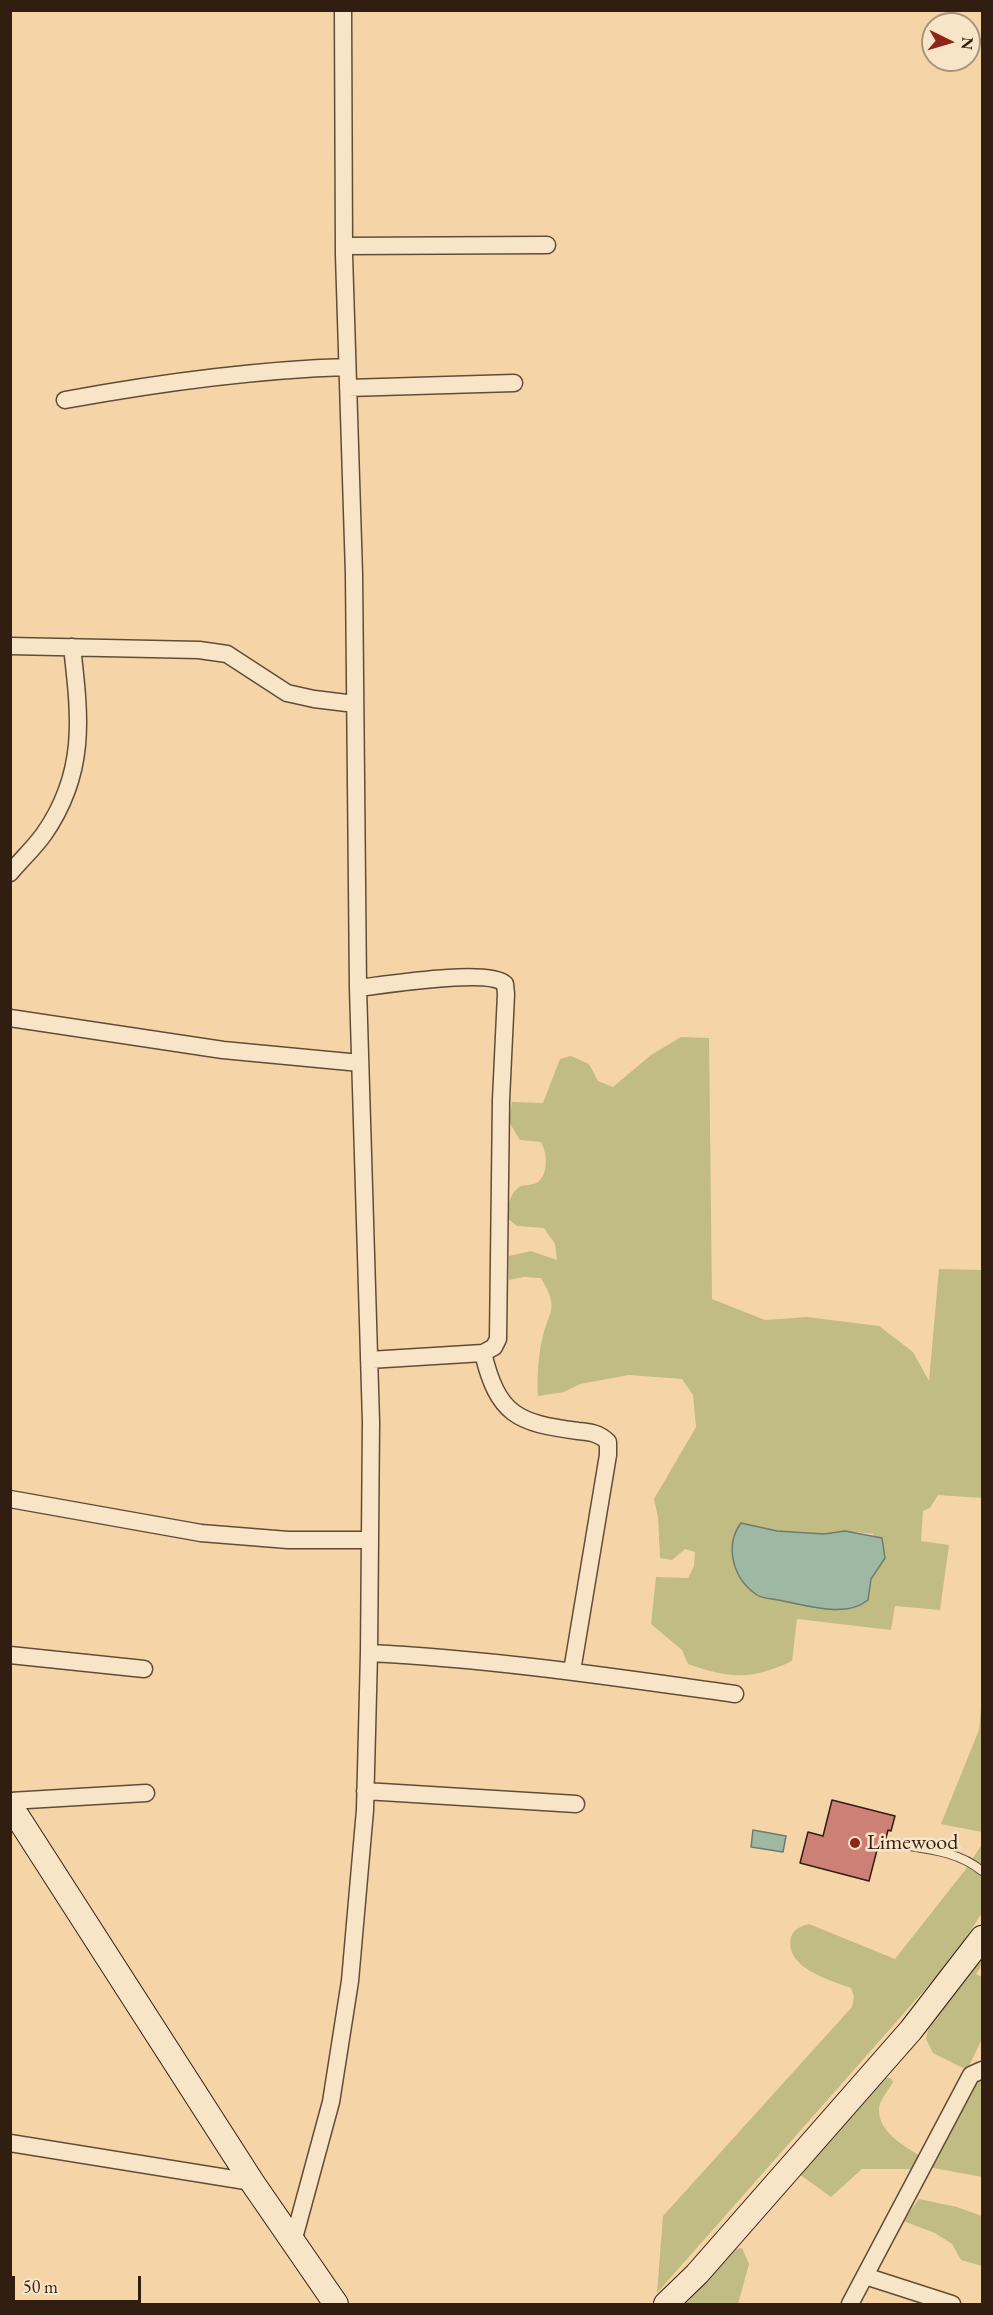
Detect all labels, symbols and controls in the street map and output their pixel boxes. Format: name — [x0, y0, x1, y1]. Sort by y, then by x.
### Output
north arrow — [921, 12, 981, 72]
text: N — [956, 36, 978, 51]
place label: Limewood — [867, 1830, 958, 1856]
marker: Limewood — [848, 1836, 862, 1850]
scale bar — [15, 2264, 144, 2302]
text: 50 m — [23, 2275, 58, 2298]

